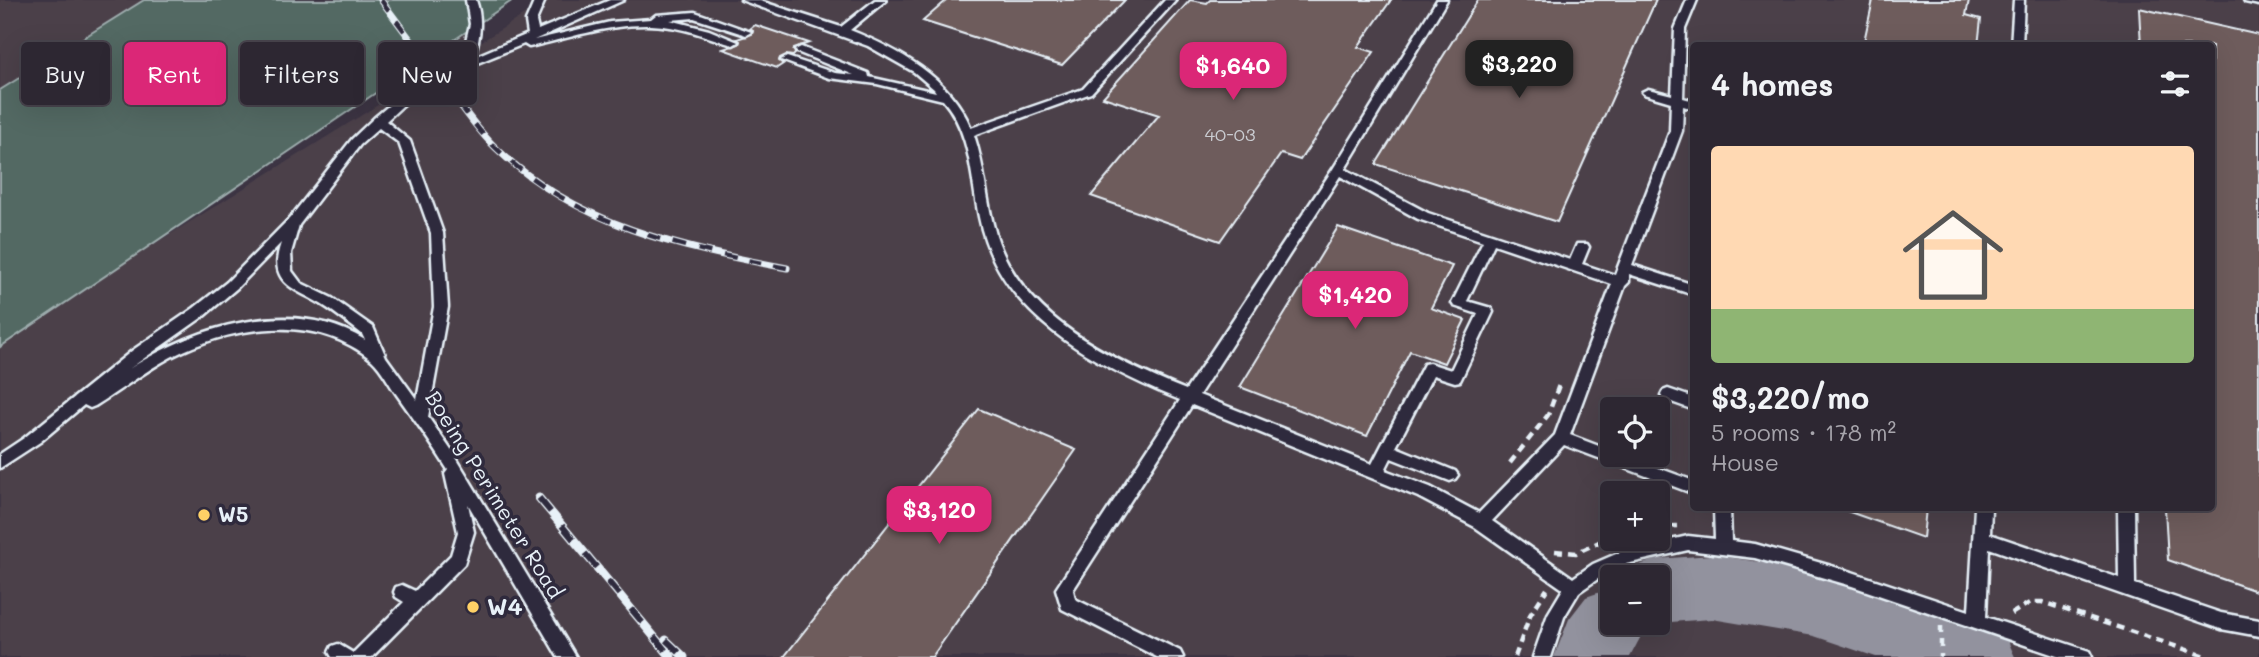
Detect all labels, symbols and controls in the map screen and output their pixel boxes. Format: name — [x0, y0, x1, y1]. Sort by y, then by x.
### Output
pin: $3,220 — [1462, 41, 1576, 100]
chip: Buy — [21, 42, 110, 105]
chip: Rent — [124, 42, 226, 105]
chip: Filters — [240, 42, 364, 105]
chip: New — [378, 42, 477, 105]
pin: $1,640 — [1176, 42, 1290, 102]
text: $3,220 — [1481, 48, 1557, 78]
text: $1,640 — [1196, 50, 1270, 80]
text: 4 homes — [1711, 64, 1833, 104]
icon: filters — [2156, 65, 2194, 103]
house number: 40-03 — [1205, 122, 1255, 146]
icon: home — [1890, 192, 2016, 318]
pin: $1,420 — [1298, 272, 1412, 331]
text: $1,420 — [1318, 279, 1392, 309]
text: $3,220/mo — [1711, 377, 1869, 417]
street label: Boeing Perimeter Road — [420, 385, 570, 603]
map controls — [1600, 397, 1670, 635]
button: locate — [1600, 397, 1670, 467]
text: 5 rooms · 178 m² — [1711, 417, 1896, 447]
text: House — [1711, 447, 1779, 477]
button: + — [1600, 481, 1670, 551]
pin: $3,120 — [882, 486, 996, 546]
text: $3,120 — [903, 494, 975, 524]
place label: W5 — [218, 500, 248, 527]
marker: W5 — [196, 507, 212, 523]
button: − — [1600, 565, 1670, 635]
place label: W4 — [487, 590, 523, 621]
marker: W4 — [465, 599, 481, 615]

